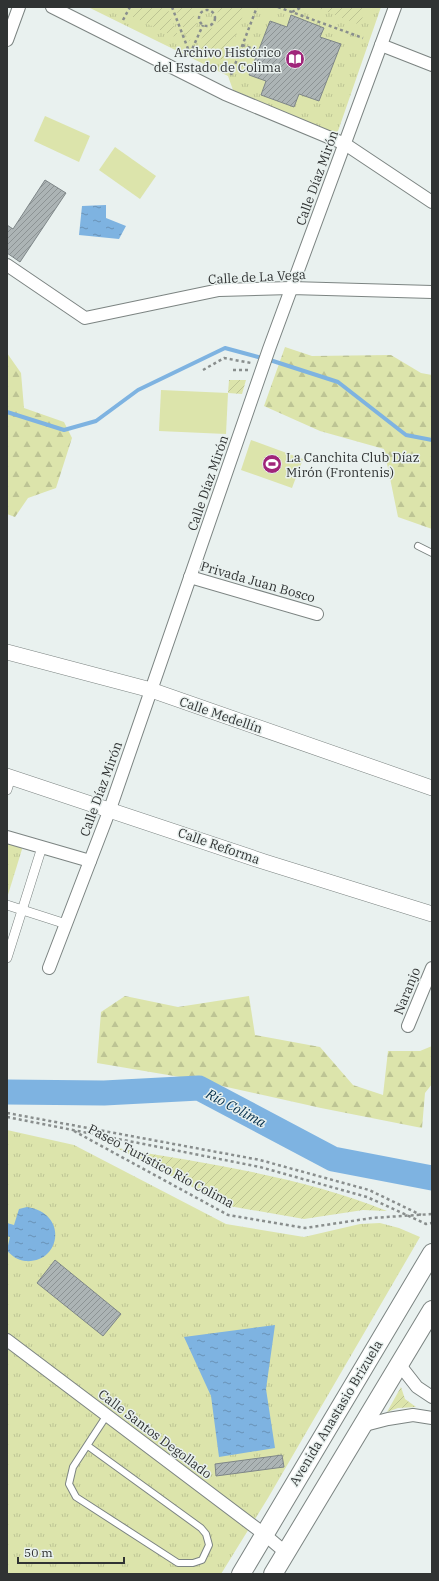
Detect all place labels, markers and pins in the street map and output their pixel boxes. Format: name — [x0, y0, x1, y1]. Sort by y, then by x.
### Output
place label: Archivo Histórico del Estado de Colima — [154, 44, 281, 76]
library icon: Archivo Histórico del Estado de Colima — [284, 48, 306, 70]
place label: La Canchita Club Díaz Mirón (Frontenis) — [286, 449, 419, 481]
sports icon: La Canchita Club Díaz Mirón (Frontenis) — [261, 453, 283, 475]

